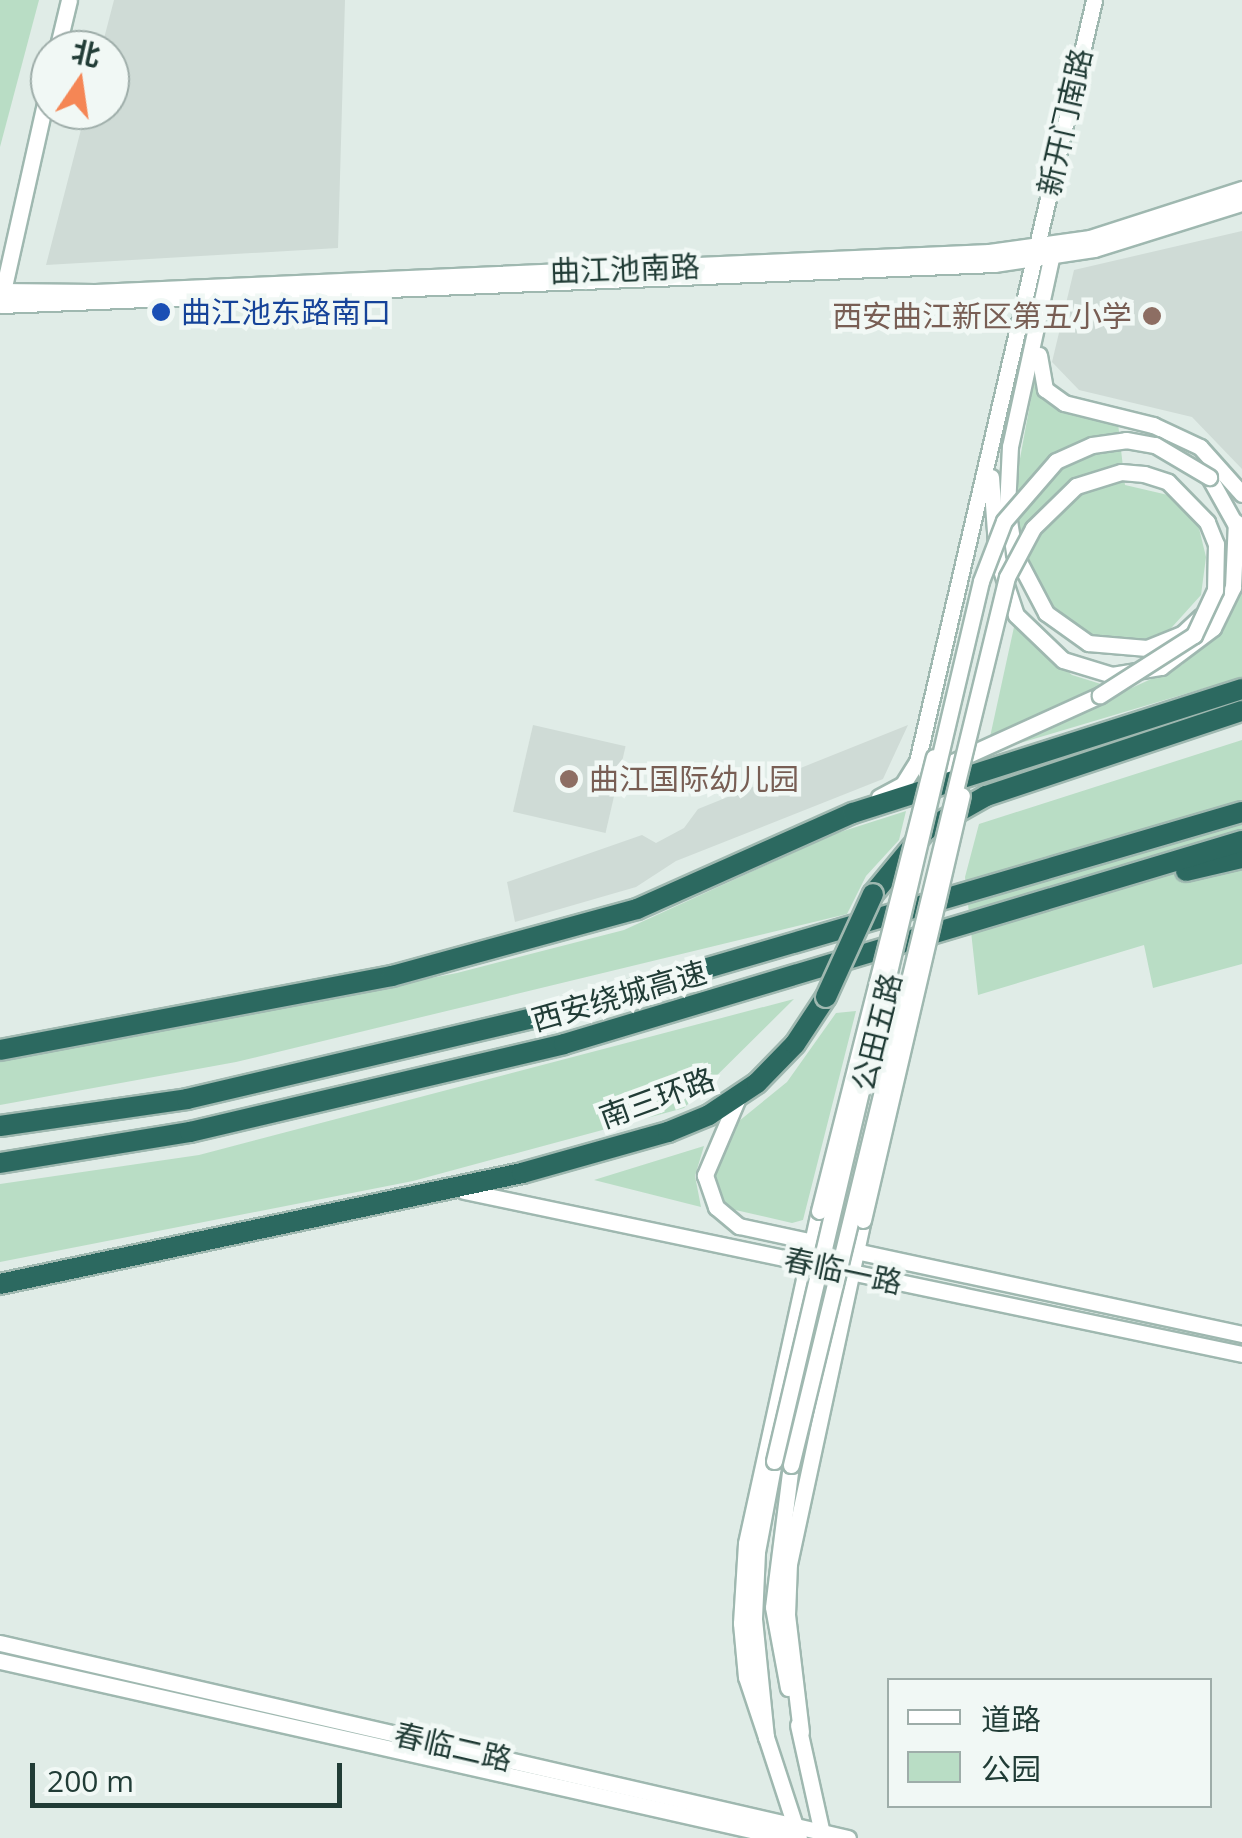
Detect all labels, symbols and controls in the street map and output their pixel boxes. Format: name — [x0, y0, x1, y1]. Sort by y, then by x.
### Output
north arrow — [30, 30, 130, 130]
text: 北 — [68, 31, 104, 74]
street label: 新开门南路 — [1031, 45, 1099, 199]
street label: 曲江池南路 — [549, 248, 701, 290]
place label: 曲江池东路南口 — [181, 294, 391, 330]
place label: 西安曲江新区第五小学 — [832, 298, 1132, 334]
marker: 曲江池东路南口 — [150, 301, 172, 323]
marker: 西安曲江新区第五小学 — [1141, 305, 1163, 327]
place label: 曲江国际幼儿园 — [589, 761, 799, 797]
marker: 曲江国际幼儿园 — [558, 768, 580, 790]
street label: 西安绕城高速 — [528, 954, 710, 1038]
street label: 公田五路 — [845, 969, 909, 1095]
street label: 南三环路 — [594, 1061, 720, 1135]
street label: 春临一路 — [781, 1241, 905, 1301]
legend — [887, 1678, 1212, 1808]
text: 道路 — [981, 1698, 1041, 1739]
street label: 春临二路 — [390, 1716, 516, 1778]
scale bar — [35, 1743, 348, 1805]
text: 公园 — [981, 1748, 1041, 1789]
text: 200 m — [47, 1760, 134, 1801]

